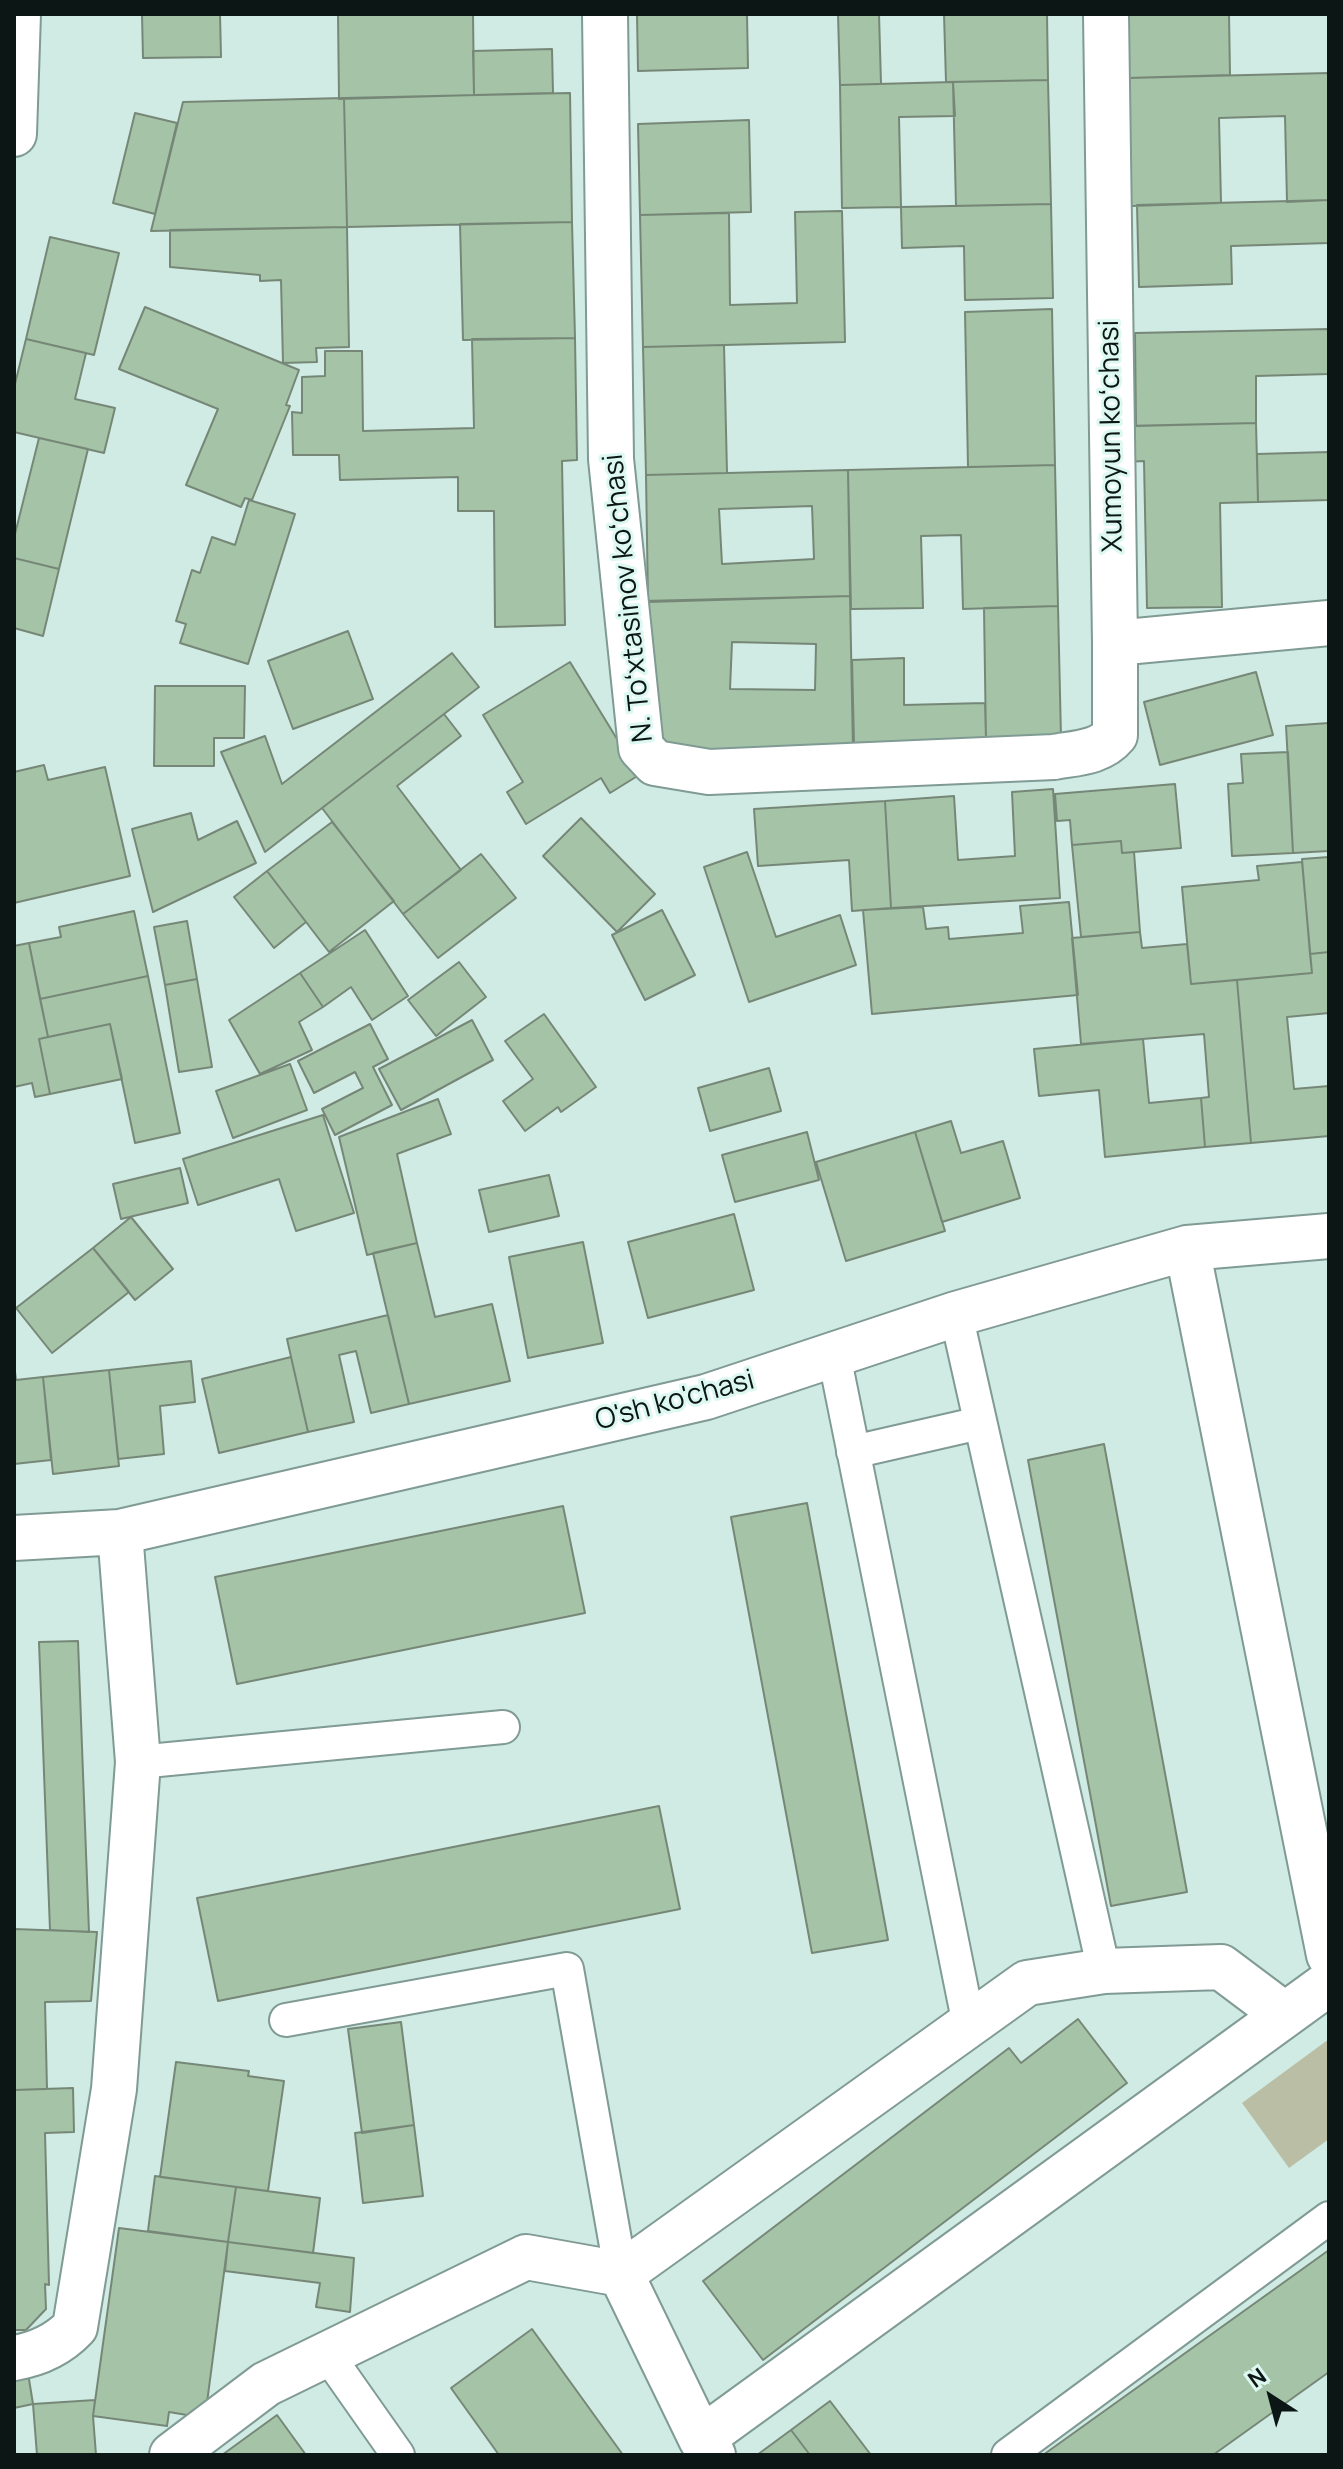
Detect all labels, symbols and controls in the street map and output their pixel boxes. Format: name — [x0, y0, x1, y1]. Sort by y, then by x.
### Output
street label: Xumoyun koʻchasi — [1093, 320, 1131, 552]
street label: N. Toʻxtasinov koʻchasi — [597, 452, 661, 744]
street label: O'sh ko'chasi — [592, 1364, 758, 1438]
north arrow — [1231, 2357, 1311, 2437]
text: N — [1242, 2361, 1272, 2394]

